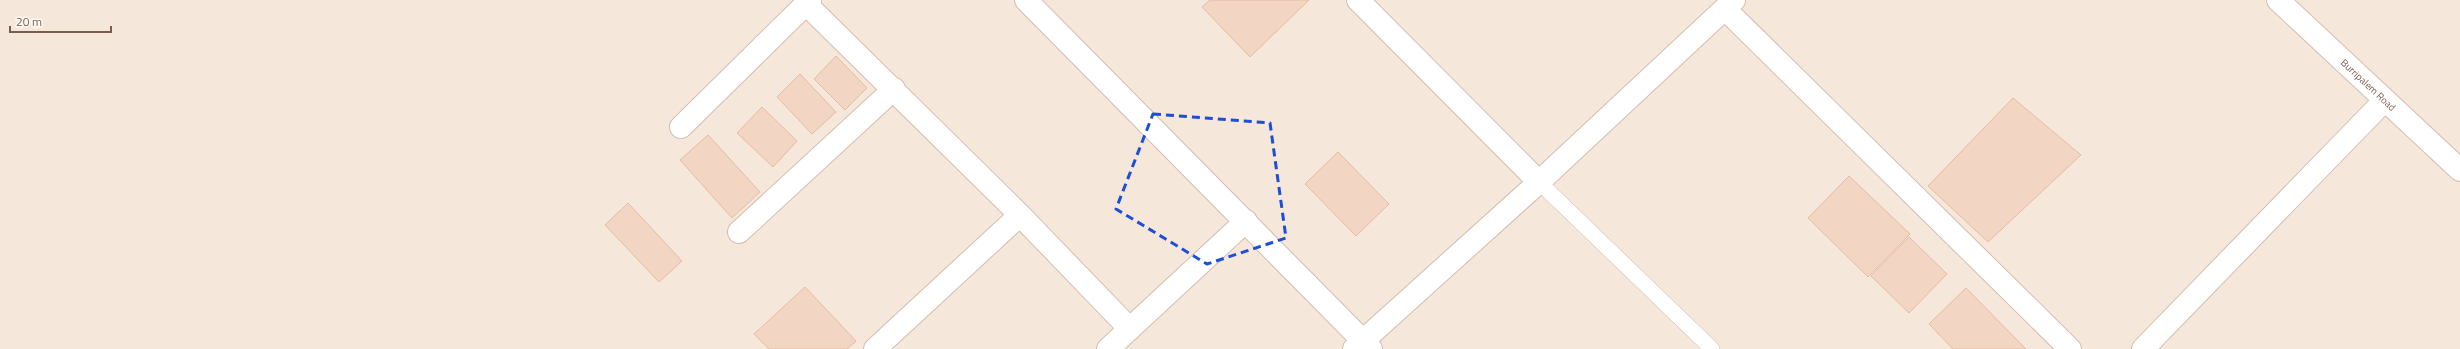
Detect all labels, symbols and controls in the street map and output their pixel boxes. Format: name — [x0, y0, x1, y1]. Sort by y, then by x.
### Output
scale bar — [10, 8, 111, 34]
text: 20 m — [16, 12, 42, 31]
street label: Burripalem Road — [2338, 55, 2400, 114]

